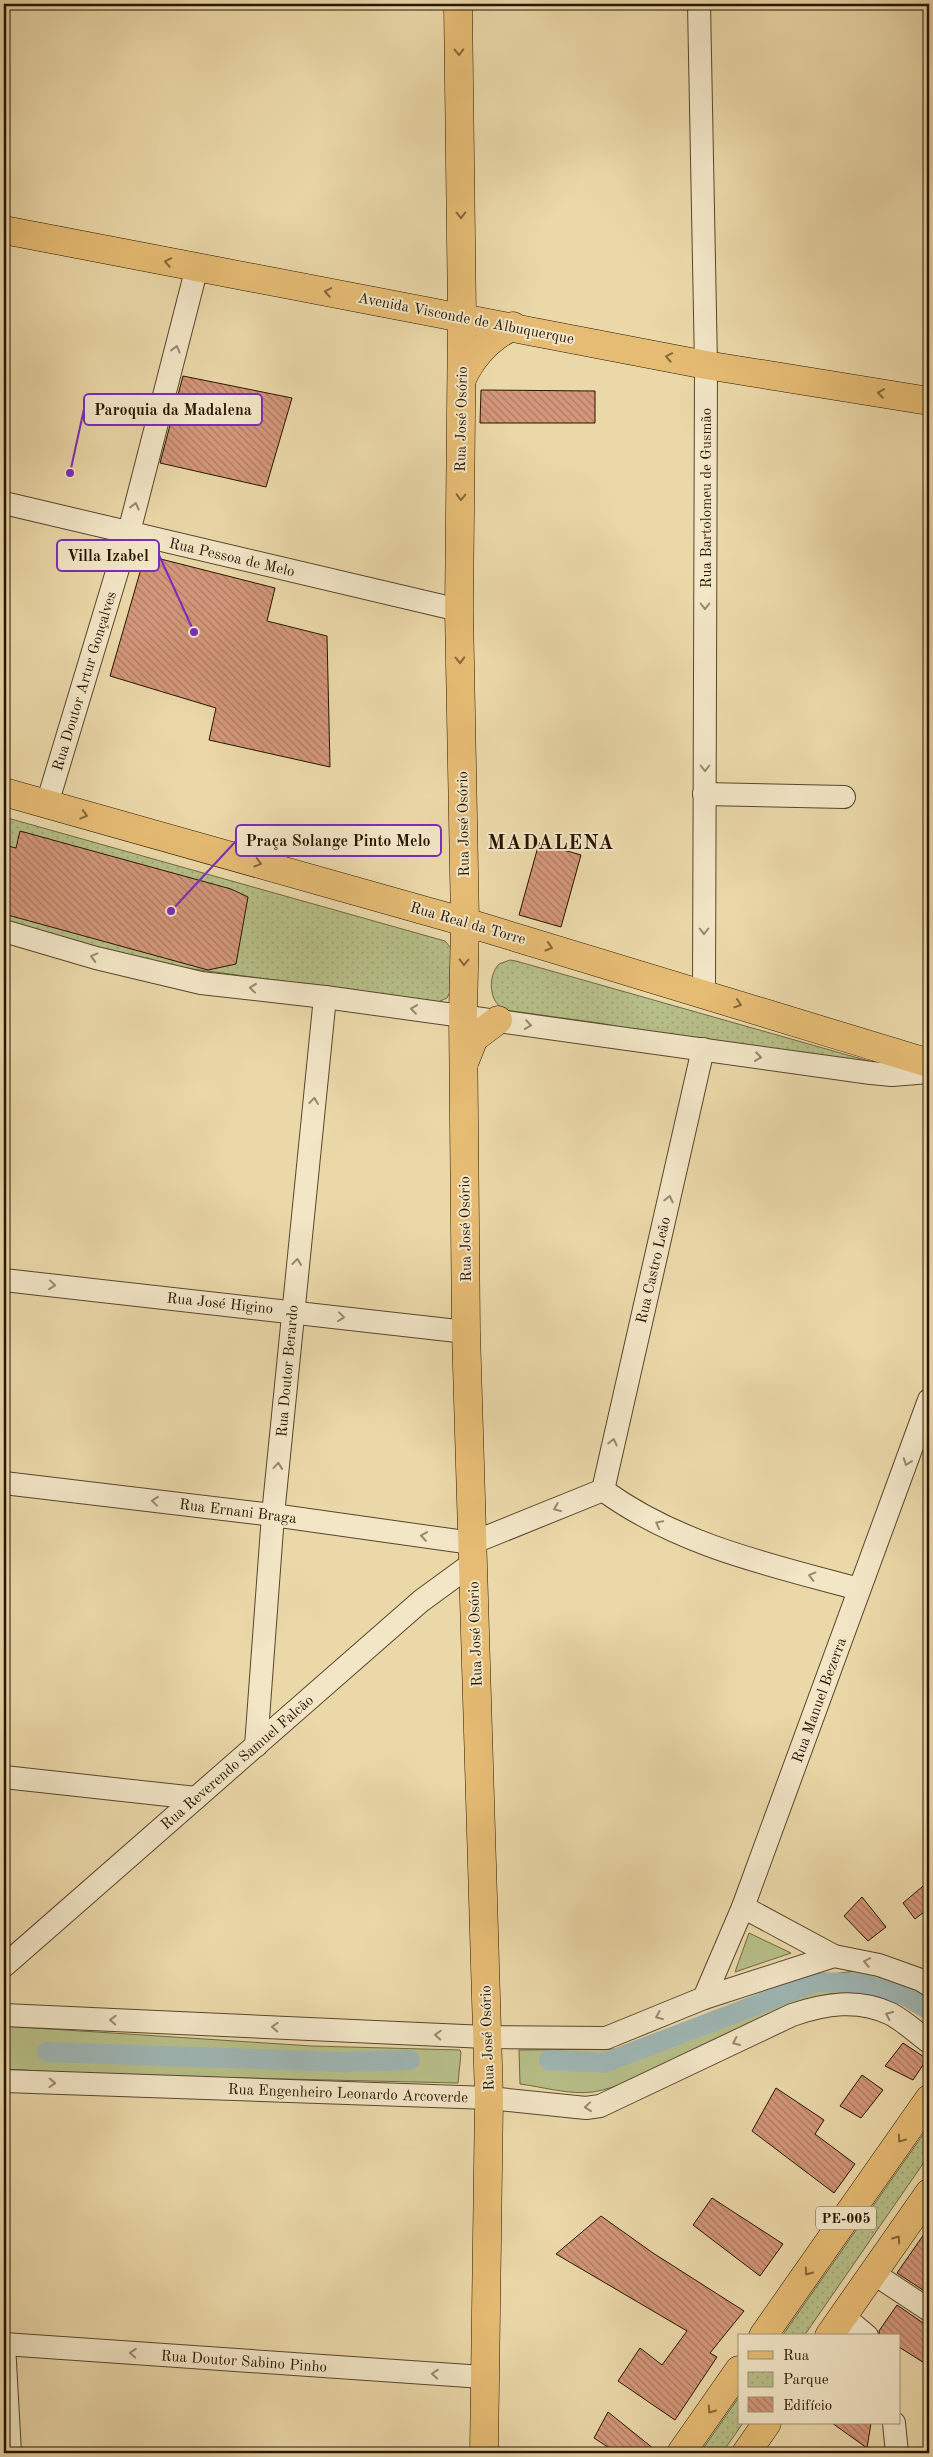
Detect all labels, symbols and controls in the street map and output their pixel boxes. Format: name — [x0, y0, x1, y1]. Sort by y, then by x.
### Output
one-way arrow — [453, 49, 464, 57]
one-way arrow — [456, 212, 466, 219]
one-way arrow — [164, 257, 173, 268]
one-way arrow — [324, 287, 332, 297]
street label: Avenida Visconde de Albuquerque — [356, 291, 575, 348]
one-way arrow — [170, 344, 181, 353]
one-way arrow — [665, 353, 674, 363]
street label: Rua José Osório — [454, 366, 471, 472]
one-way arrow — [877, 388, 885, 399]
callout: Paroquia da Madalena — [84, 394, 262, 425]
text: Paroquia da Madalena — [94, 403, 252, 419]
street label: Rua Bartolomeu de Gusmão — [700, 408, 715, 588]
one-way arrow — [455, 494, 466, 502]
one-way arrow — [130, 502, 140, 510]
street label: Rua Pessoa de Melo — [167, 537, 296, 580]
callout: Villa Izabel — [57, 540, 159, 571]
text: Villa Izabel — [67, 549, 149, 565]
street label: Rua Doutor Artur Gonçalves — [51, 590, 120, 773]
one-way arrow — [700, 602, 710, 610]
one-way arrow — [455, 656, 465, 664]
one-way arrow — [700, 765, 710, 773]
street label: Rua José Osório — [456, 771, 473, 877]
one-way arrow — [80, 809, 88, 819]
callout: Praça Solange Pinto Melo — [236, 825, 441, 856]
text: Praça Solange Pinto Melo — [245, 834, 431, 850]
district label: MADALENA — [488, 834, 614, 854]
one-way arrow — [253, 858, 261, 868]
street label: Rua Real da Torre — [408, 901, 527, 948]
one-way arrow — [699, 928, 709, 935]
one-way arrow — [544, 941, 552, 951]
one-way arrow — [90, 953, 98, 963]
one-way arrow — [459, 959, 469, 967]
one-way arrow — [249, 983, 257, 994]
one-way arrow — [733, 998, 741, 1008]
one-way arrow — [410, 1004, 418, 1015]
one-way arrow — [524, 1019, 533, 1029]
one-way arrow — [755, 1051, 763, 1062]
one-way arrow — [308, 1096, 319, 1104]
street label: Rua José Osório — [458, 1176, 475, 1282]
one-way arrow — [663, 1194, 674, 1203]
street label: Rua Castro Leão — [635, 1215, 674, 1325]
one-way arrow — [292, 1258, 303, 1266]
one-way arrow — [49, 1279, 57, 1290]
street label: Rua José Higino — [166, 1291, 274, 1318]
street label: Rua Doutor Berardo — [275, 1304, 302, 1438]
one-way arrow — [337, 1311, 345, 1322]
one-way arrow — [607, 1438, 618, 1447]
one-way arrow — [903, 1457, 913, 1466]
one-way arrow — [272, 1462, 283, 1470]
one-way arrow — [151, 1496, 159, 1507]
street label: Rua Ernani Braga — [178, 1498, 298, 1527]
one-way arrow — [554, 1503, 562, 1513]
one-way arrow — [655, 1521, 664, 1531]
one-way arrow — [420, 1532, 428, 1542]
one-way arrow — [808, 1571, 817, 1582]
street label: Rua José Osório — [467, 1581, 486, 1687]
street label: Rua Manuel Bezerra — [791, 1635, 850, 1765]
street label: Rua Reverendo Samuel Falcão — [159, 1693, 317, 1833]
one-way arrow — [863, 1958, 872, 1968]
street label: Rua José Osório — [479, 1985, 498, 2091]
one-way arrow — [655, 2010, 664, 2021]
one-way arrow — [885, 2010, 894, 2021]
one-way arrow — [109, 2014, 117, 2025]
one-way arrow — [271, 2022, 279, 2033]
one-way arrow — [433, 2030, 441, 2040]
one-way arrow — [732, 2035, 741, 2046]
one-way arrow — [49, 2078, 57, 2088]
street label: Rua Engenheiro Leonardo Arcoverde — [228, 2083, 468, 2106]
one-way arrow — [584, 2101, 592, 2112]
one-way arrow — [898, 2133, 907, 2143]
road number: PE-005 — [816, 2206, 876, 2230]
one-way arrow — [891, 2235, 900, 2244]
one-way arrow — [805, 2266, 814, 2276]
legend — [738, 2334, 900, 2424]
one-way arrow — [129, 2348, 137, 2359]
street label: Rua Doutor Sabino Pinho — [160, 2349, 328, 2376]
text: Rua — [783, 2349, 810, 2364]
one-way arrow — [431, 2368, 439, 2379]
text: Parque — [783, 2373, 829, 2388]
text: Edifício — [783, 2399, 832, 2414]
one-way arrow — [708, 2404, 717, 2414]

